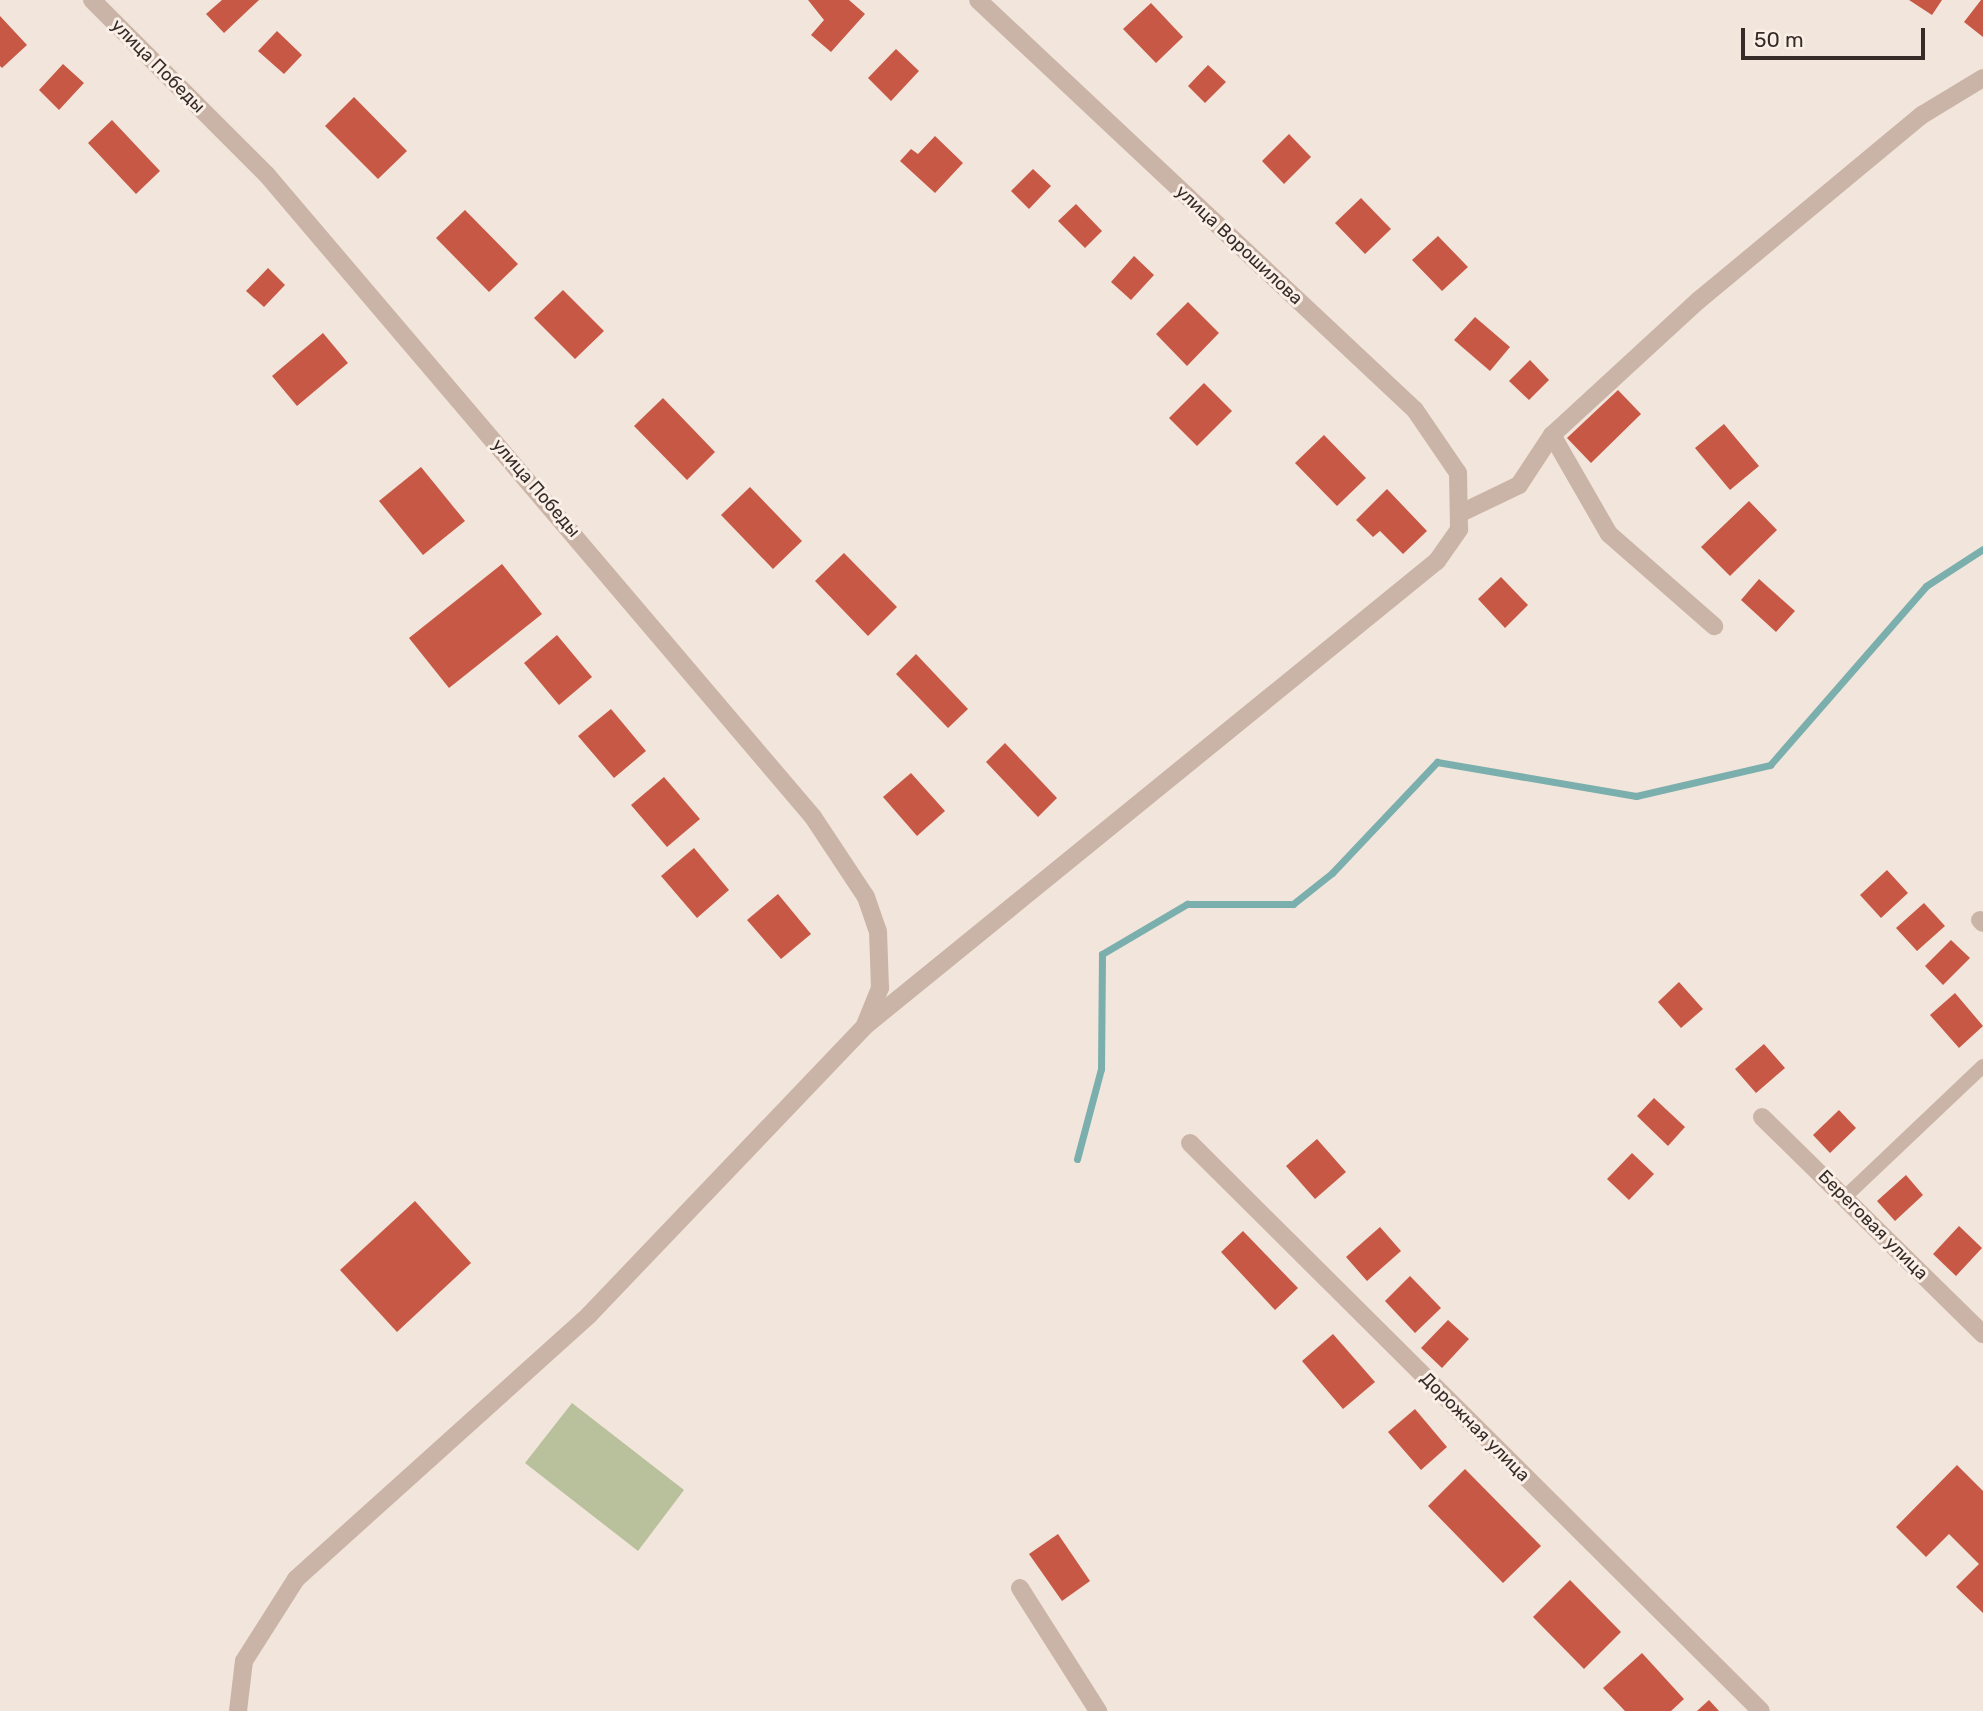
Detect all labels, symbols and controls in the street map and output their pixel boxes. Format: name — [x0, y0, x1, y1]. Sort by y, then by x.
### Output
scale bar — [1745, 14, 1929, 58]
street label: улица Победы — [107, 15, 209, 117]
text: 50 m — [1754, 27, 1804, 52]
street label: улица Ворошилова — [1171, 181, 1307, 309]
street label: улица Победы — [487, 434, 585, 542]
street label: Береговая улица — [1814, 1166, 1932, 1284]
street label: Дорожная улица — [1416, 1368, 1534, 1486]

